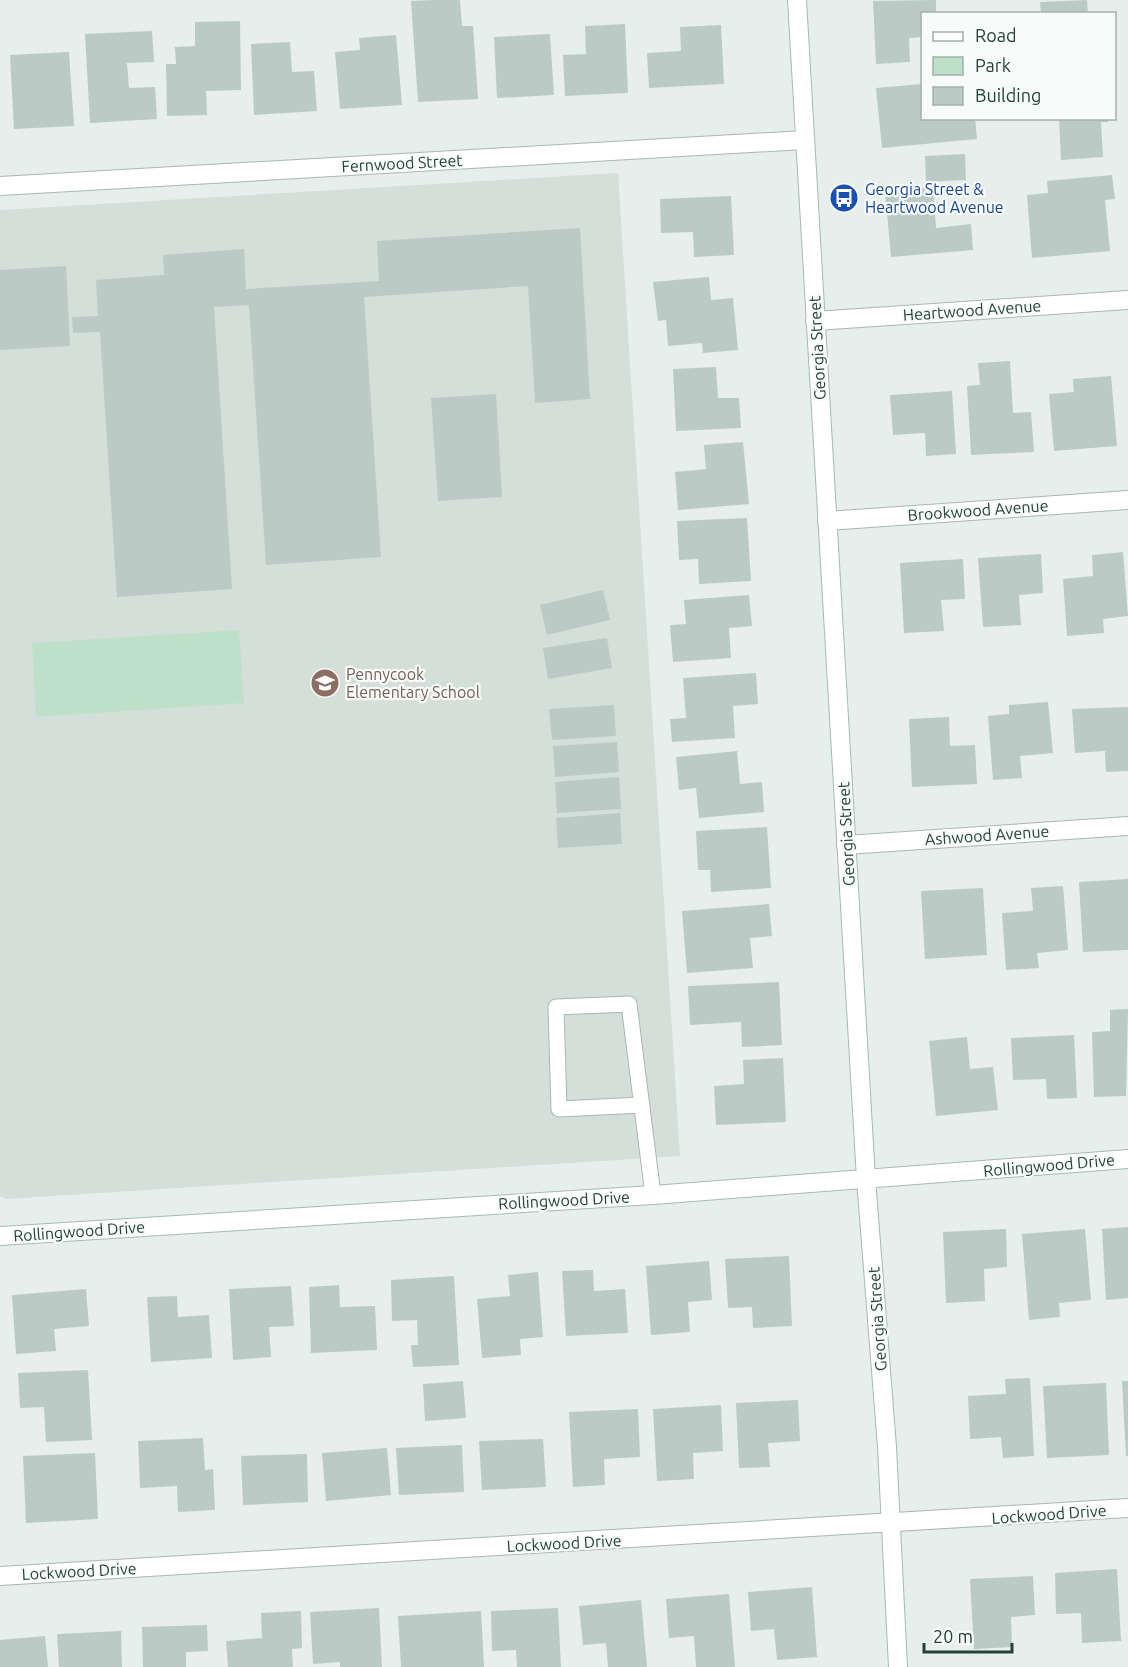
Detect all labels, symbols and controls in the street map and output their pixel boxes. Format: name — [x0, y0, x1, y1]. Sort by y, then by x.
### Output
legend — [921, 12, 1116, 120]
text: Road — [975, 25, 1017, 45]
text: Park — [975, 55, 1011, 75]
text: Building — [975, 85, 1041, 105]
street label: Fernwood Street — [341, 151, 464, 175]
place label: Georgia Street & Heartwood Avenue — [865, 180, 1004, 216]
bus stop icon: Georgia Street & Heartwood Avenue — [828, 182, 860, 214]
street label: Georgia Street — [805, 295, 829, 401]
street label: Heartwood Avenue — [902, 296, 1042, 324]
street label: Brookwood Avenue — [907, 496, 1049, 524]
place label: Pennycook Elementary School — [346, 665, 480, 701]
school or university icon: Pennycook Elementary School — [309, 667, 341, 699]
street label: Georgia Street — [834, 781, 858, 887]
street label: Ashwood Avenue — [924, 822, 1050, 848]
street label: Rollingwood Drive — [983, 1150, 1115, 1180]
street label: Rollingwood Drive — [498, 1188, 630, 1212]
street label: Rollingwood Drive — [13, 1217, 145, 1245]
street label: Georgia Street — [864, 1266, 890, 1372]
street label: Lockwood Drive — [991, 1501, 1107, 1527]
street label: Lockwood Drive — [506, 1531, 622, 1555]
street label: Lockwood Drive — [21, 1559, 137, 1583]
scale bar — [924, 1616, 1012, 1654]
text: 20 m — [933, 1626, 973, 1646]

